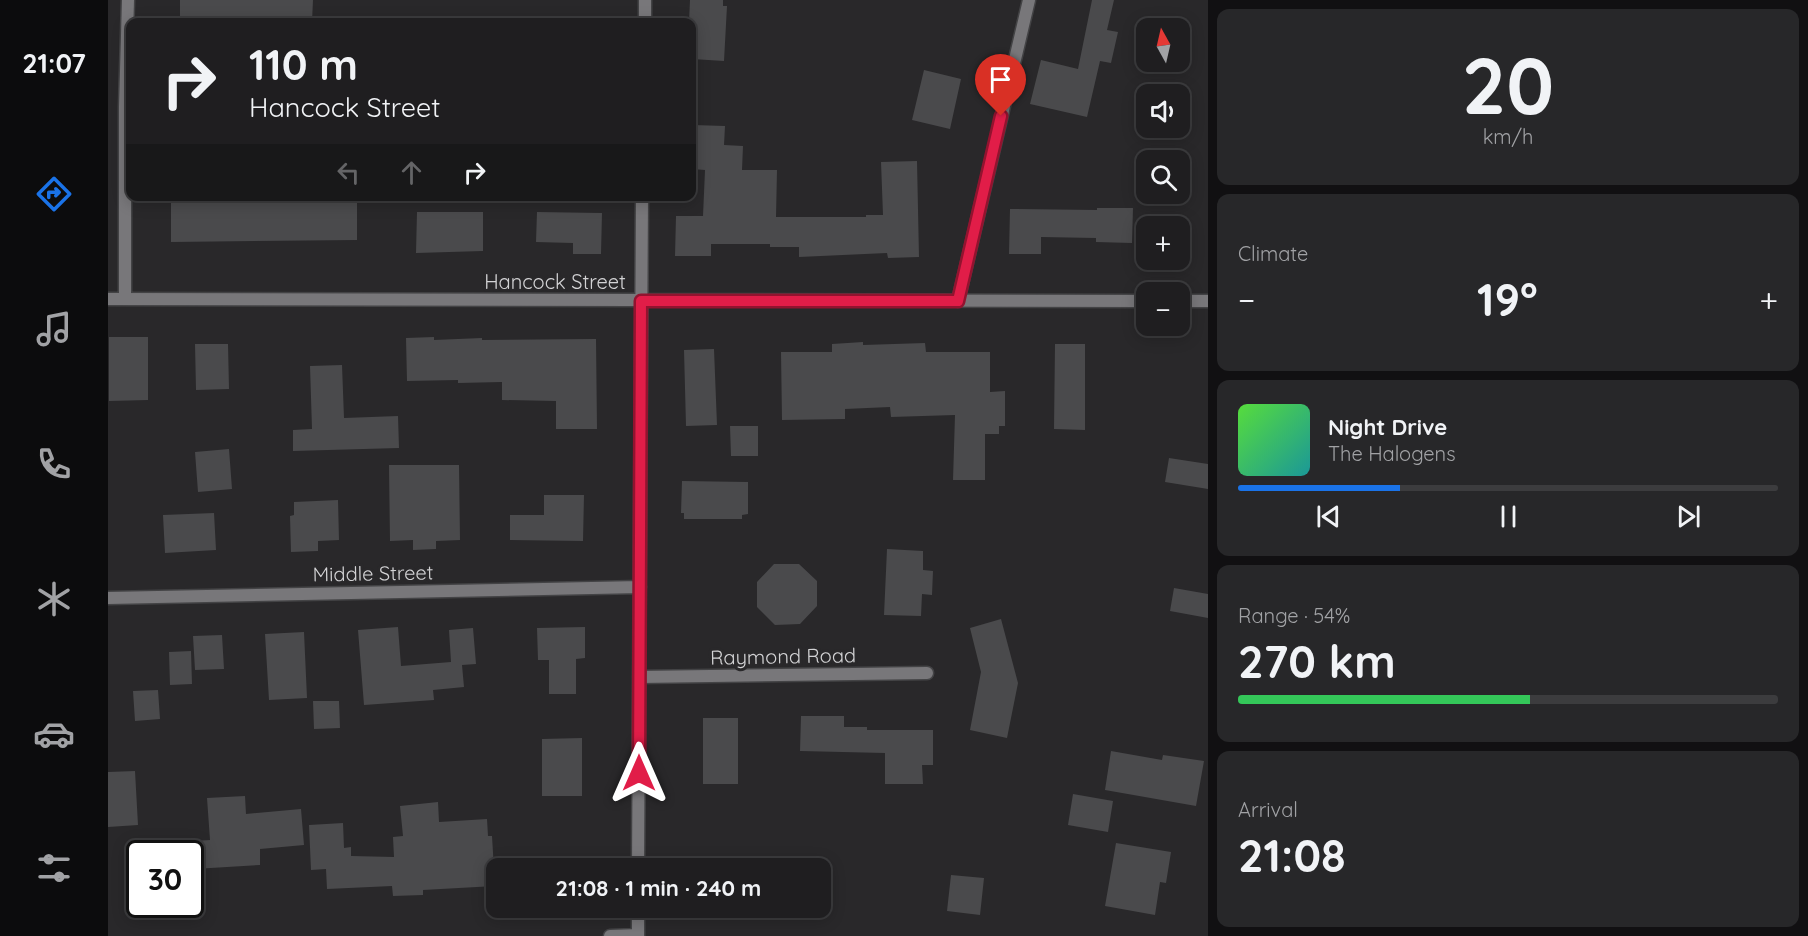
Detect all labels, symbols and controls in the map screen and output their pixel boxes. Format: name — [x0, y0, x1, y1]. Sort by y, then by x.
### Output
north arrow — [1136, 18, 1190, 72]
map controls — [1136, 18, 1190, 336]
text: 20 — [1462, 36, 1554, 134]
text: 110 m — [249, 38, 358, 91]
icon: right — [150, 42, 228, 120]
text: 21:07 — [22, 46, 86, 80]
pin — [975, 54, 1026, 116]
icon: arrive — [984, 63, 1017, 96]
button: sound — [1136, 84, 1190, 138]
text: Hancock Street — [249, 90, 440, 124]
text: km/h — [1483, 124, 1533, 149]
button: search — [1136, 150, 1190, 204]
icon: left — [332, 156, 365, 189]
icon: ahead — [395, 156, 428, 189]
icon: right — [458, 156, 491, 189]
icon: directions — [33, 173, 75, 215]
button: + — [1136, 216, 1190, 270]
text: Climate — [1238, 241, 1308, 266]
street label: Hancock Street — [484, 269, 626, 294]
text: 19° — [1477, 271, 1538, 327]
text: − — [1238, 279, 1255, 320]
text: + — [1759, 279, 1778, 320]
button: − — [1136, 282, 1190, 336]
icon: music — [33, 308, 75, 350]
text: Night Drive — [1328, 413, 1447, 441]
text: The Halogens — [1328, 441, 1456, 466]
icon: phone — [33, 443, 75, 485]
icon: previous — [1312, 500, 1345, 533]
icon: pause — [1492, 500, 1525, 533]
icon: next — [1672, 500, 1705, 533]
street label: Middle Street — [312, 559, 434, 587]
icon: climate — [33, 578, 75, 620]
text: Range · 54% — [1238, 603, 1350, 628]
text: 270 km — [1238, 633, 1396, 689]
street label: Raymond Road — [710, 642, 856, 670]
icon: car — [33, 713, 75, 755]
position arrow — [607, 741, 671, 805]
text: Arrival — [1238, 797, 1298, 822]
text: 21:08 — [1238, 827, 1346, 883]
speed limit sign: 30 — [126, 840, 204, 918]
icon: filters — [33, 847, 75, 889]
text: 21:08 · 1 min · 240 m — [556, 874, 761, 902]

